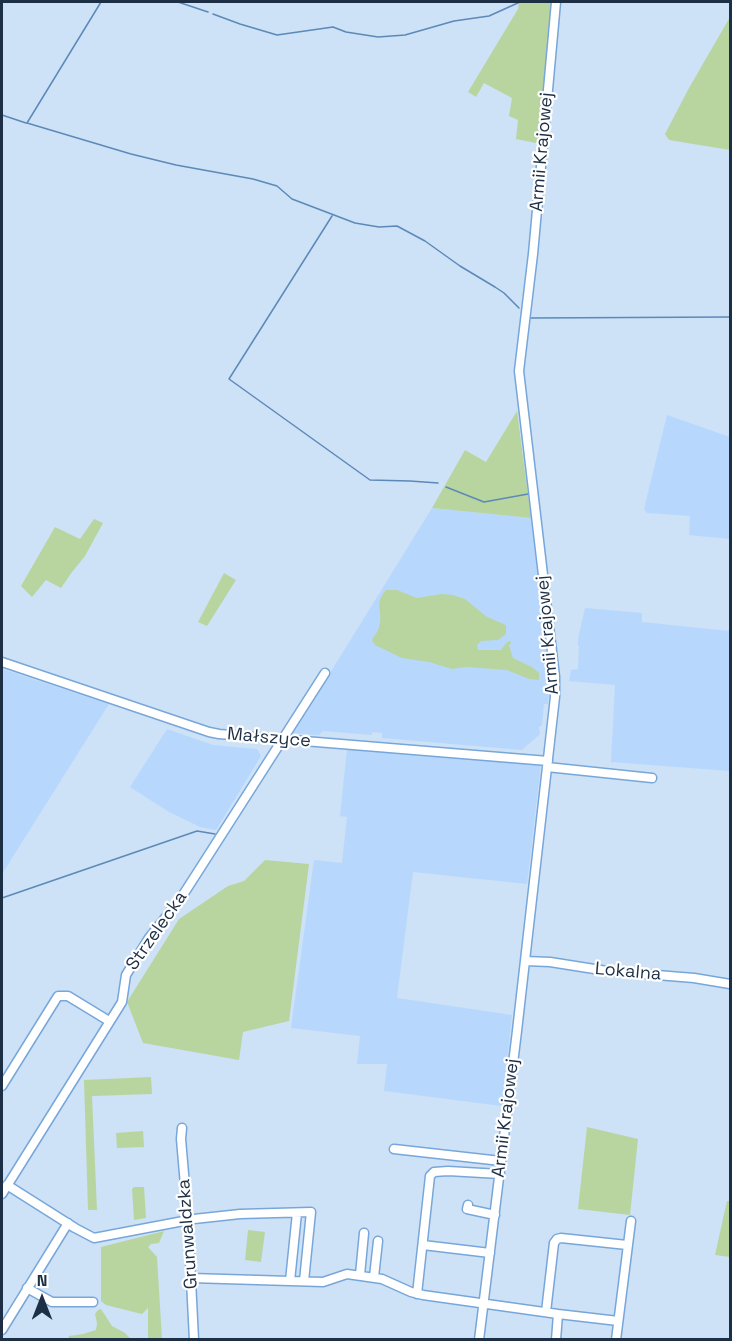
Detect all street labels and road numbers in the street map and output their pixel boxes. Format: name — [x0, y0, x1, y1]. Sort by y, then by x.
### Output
street label: Armii Krajowej — [526, 91, 558, 213]
street label: Armii Krajowej — [532, 574, 564, 696]
street label: Małszyce — [226, 724, 312, 752]
street label: Strzelecka — [122, 887, 192, 975]
street label: Lokalna — [594, 958, 662, 986]
street label: Armii Krajowej — [488, 1057, 524, 1179]
street label: Grunwaldzka — [173, 1178, 203, 1290]

